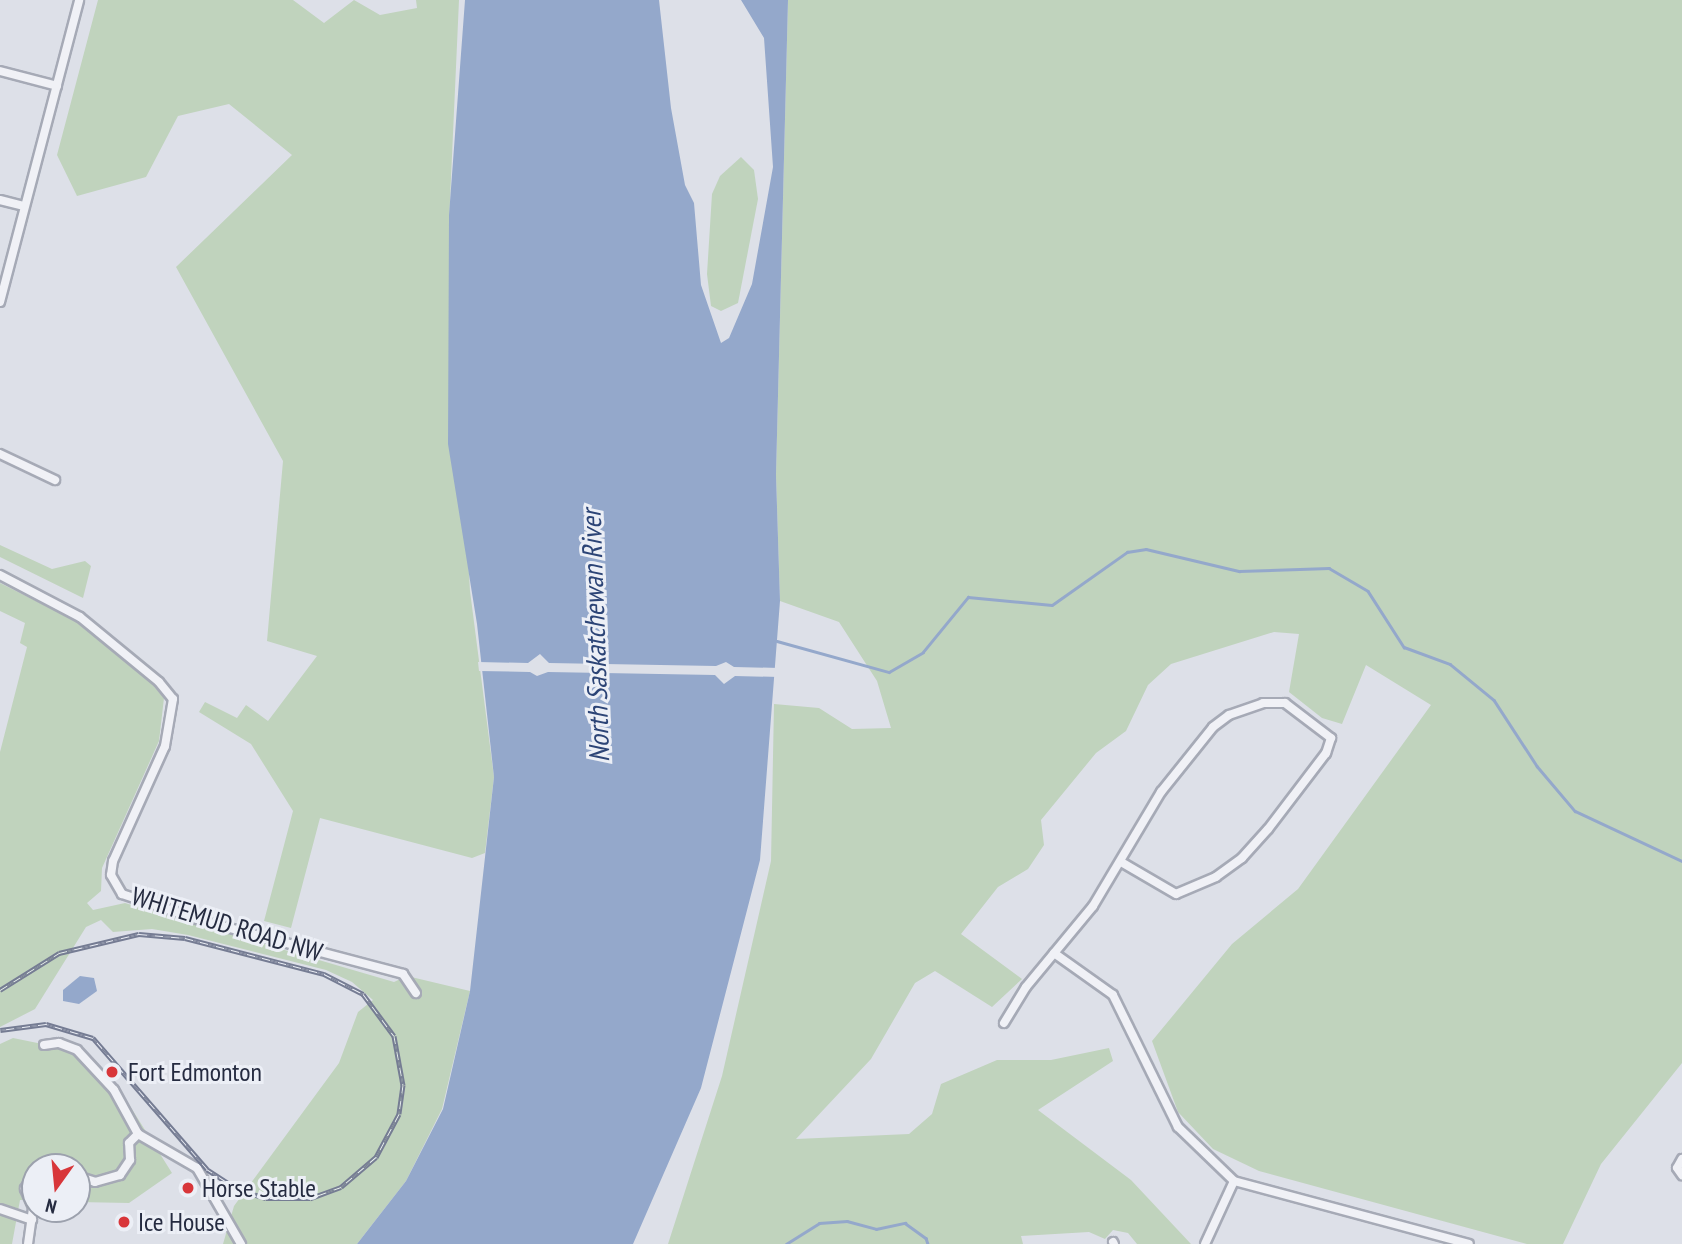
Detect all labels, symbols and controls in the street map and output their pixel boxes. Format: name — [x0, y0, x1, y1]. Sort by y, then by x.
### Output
water label: North Saskatchewan River — [574, 509, 616, 763]
street label: WHITEMUD ROAD NW — [128, 880, 326, 968]
place label: Fort Edmonton — [128, 1056, 262, 1088]
marker: Fort Edmonton — [102, 1062, 122, 1082]
north arrow — [21, 1153, 91, 1223]
place label: Horse Stable — [202, 1172, 316, 1204]
marker: Horse Stable — [180, 1180, 196, 1196]
text: N — [43, 1193, 59, 1219]
place label: Ice House — [138, 1206, 225, 1238]
marker: Ice House — [116, 1214, 132, 1230]

